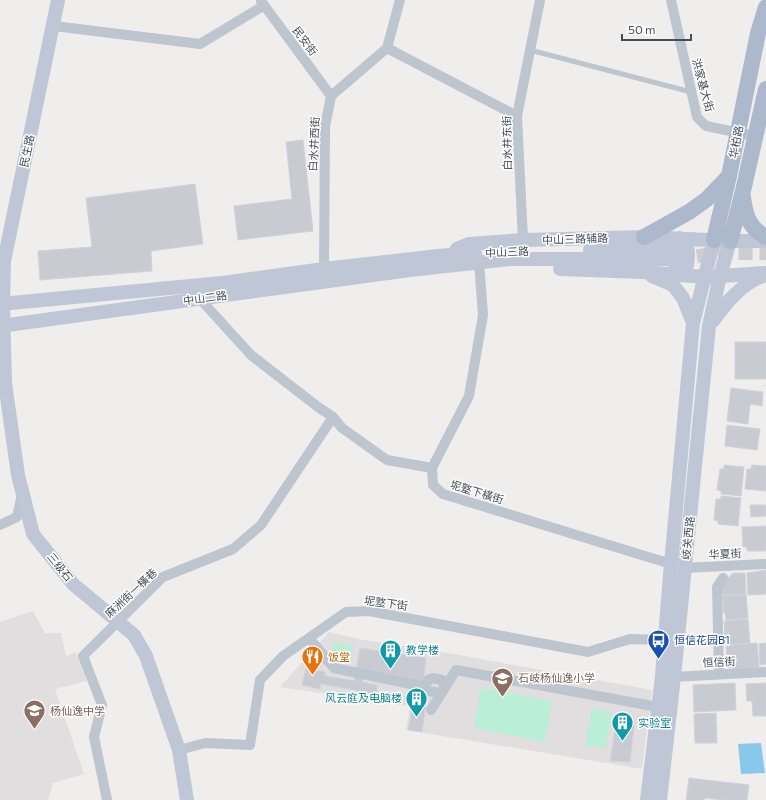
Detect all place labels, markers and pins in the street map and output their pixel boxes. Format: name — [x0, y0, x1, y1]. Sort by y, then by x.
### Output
bus stop icon: 恒信花园B1 — [646, 627, 672, 660]
place label: 恒信花园B1 — [674, 633, 730, 646]
building icon: 教学楼 — [377, 637, 403, 670]
place label: 教学楼 — [406, 643, 439, 656]
restaurant icon: 饭堂 — [299, 644, 325, 677]
place label: 饭堂 — [328, 650, 350, 663]
school or university icon: 石岐杨仙逸小学 — [490, 665, 516, 698]
place label: 石岐杨仙逸小学 — [518, 671, 595, 684]
building icon: 风云庭及电脑楼 — [404, 685, 430, 718]
place label: 风云庭及电脑楼 — [325, 691, 402, 704]
school or university icon: 杨仙逸中学 — [22, 698, 48, 731]
place label: 杨仙逸中学 — [50, 704, 105, 717]
building icon: 实验室 — [610, 710, 636, 743]
place label: 实验室 — [638, 716, 671, 729]

